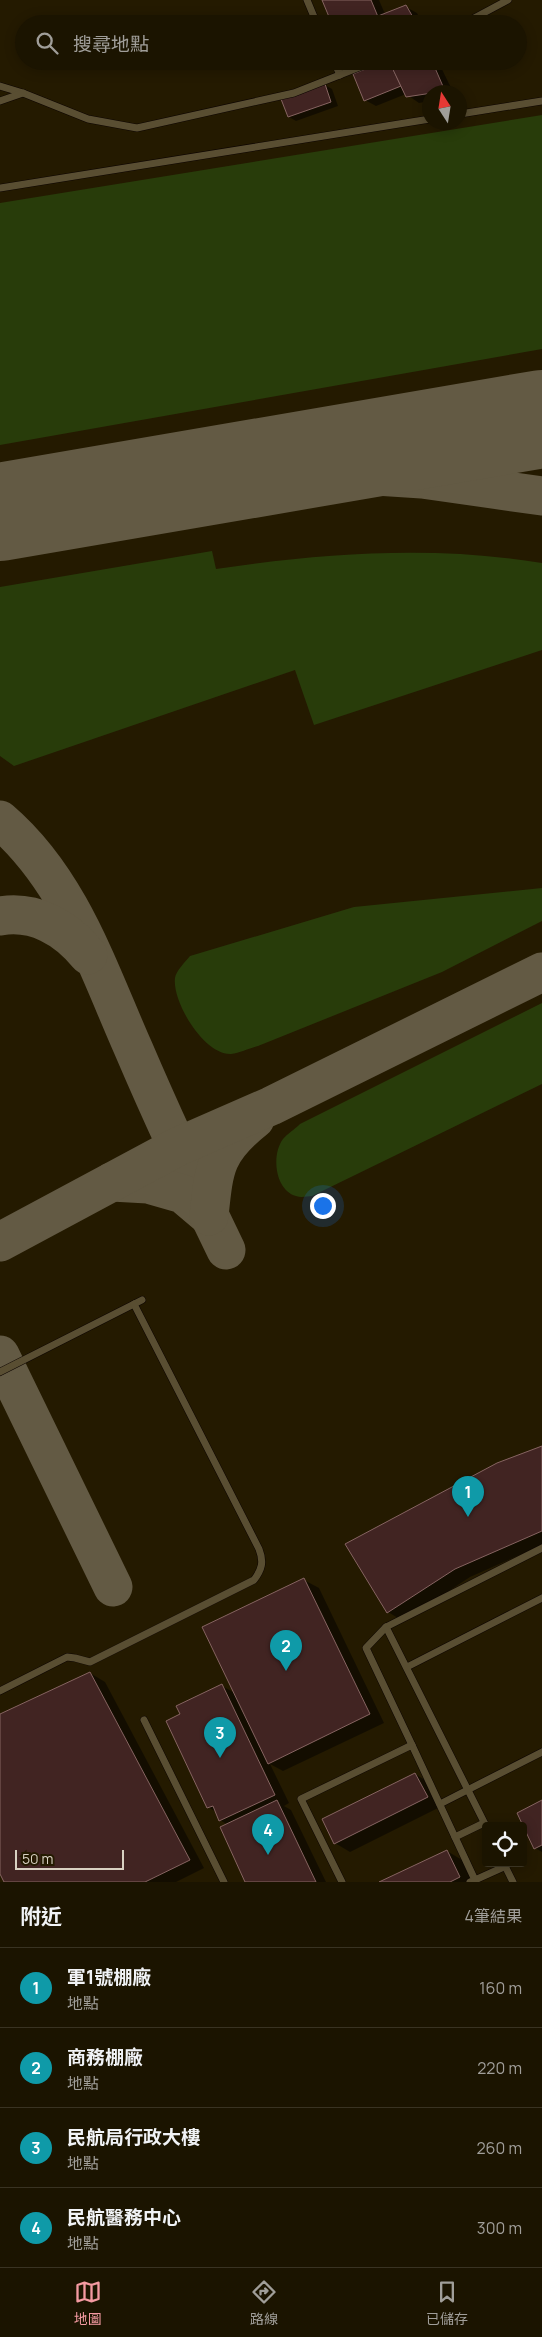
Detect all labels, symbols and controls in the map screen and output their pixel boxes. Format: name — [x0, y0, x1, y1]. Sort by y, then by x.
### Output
search box — [15, 15, 527, 70]
icon: search — [33, 29, 61, 57]
text: 搜尋地點 — [73, 31, 149, 57]
north arrow — [422, 85, 467, 130]
your location — [310, 1193, 336, 1219]
pin: 1 — [452, 1476, 484, 1517]
pin: 2 — [270, 1630, 302, 1671]
pin: 3 — [204, 1717, 236, 1758]
pin: 4 — [252, 1814, 284, 1855]
map controls — [482, 1822, 527, 1867]
button: locate — [482, 1822, 527, 1867]
scale bar — [15, 1847, 124, 1870]
text: 50 m — [22, 1849, 53, 1868]
text: 附近 — [20, 1902, 62, 1930]
text: 4筆結果 — [465, 1905, 522, 1927]
text: 軍1號棚廠 — [67, 1964, 151, 1990]
text: 1 — [32, 1977, 40, 1999]
text: 160 m — [479, 1977, 522, 1999]
text: 地點 — [67, 1992, 99, 2014]
text: 商務棚廠 — [67, 2044, 143, 2070]
text: 2 — [31, 2057, 41, 2079]
text: 220 m — [477, 2057, 522, 2079]
text: 地點 — [67, 2072, 99, 2094]
text: 民航局行政大樓 — [67, 2124, 200, 2150]
text: 3 — [31, 2137, 41, 2159]
text: 260 m — [476, 2137, 522, 2159]
text: 地點 — [67, 2152, 99, 2174]
text: 民航醫務中心 — [67, 2204, 181, 2230]
text: 4 — [31, 2217, 41, 2239]
text: 300 m — [477, 2217, 522, 2239]
text: 地點 — [67, 2232, 99, 2254]
tab: 地圖 — [74, 2278, 102, 2328]
tab: 路線 — [250, 2278, 278, 2328]
tab: 已儲存 — [426, 2278, 468, 2328]

